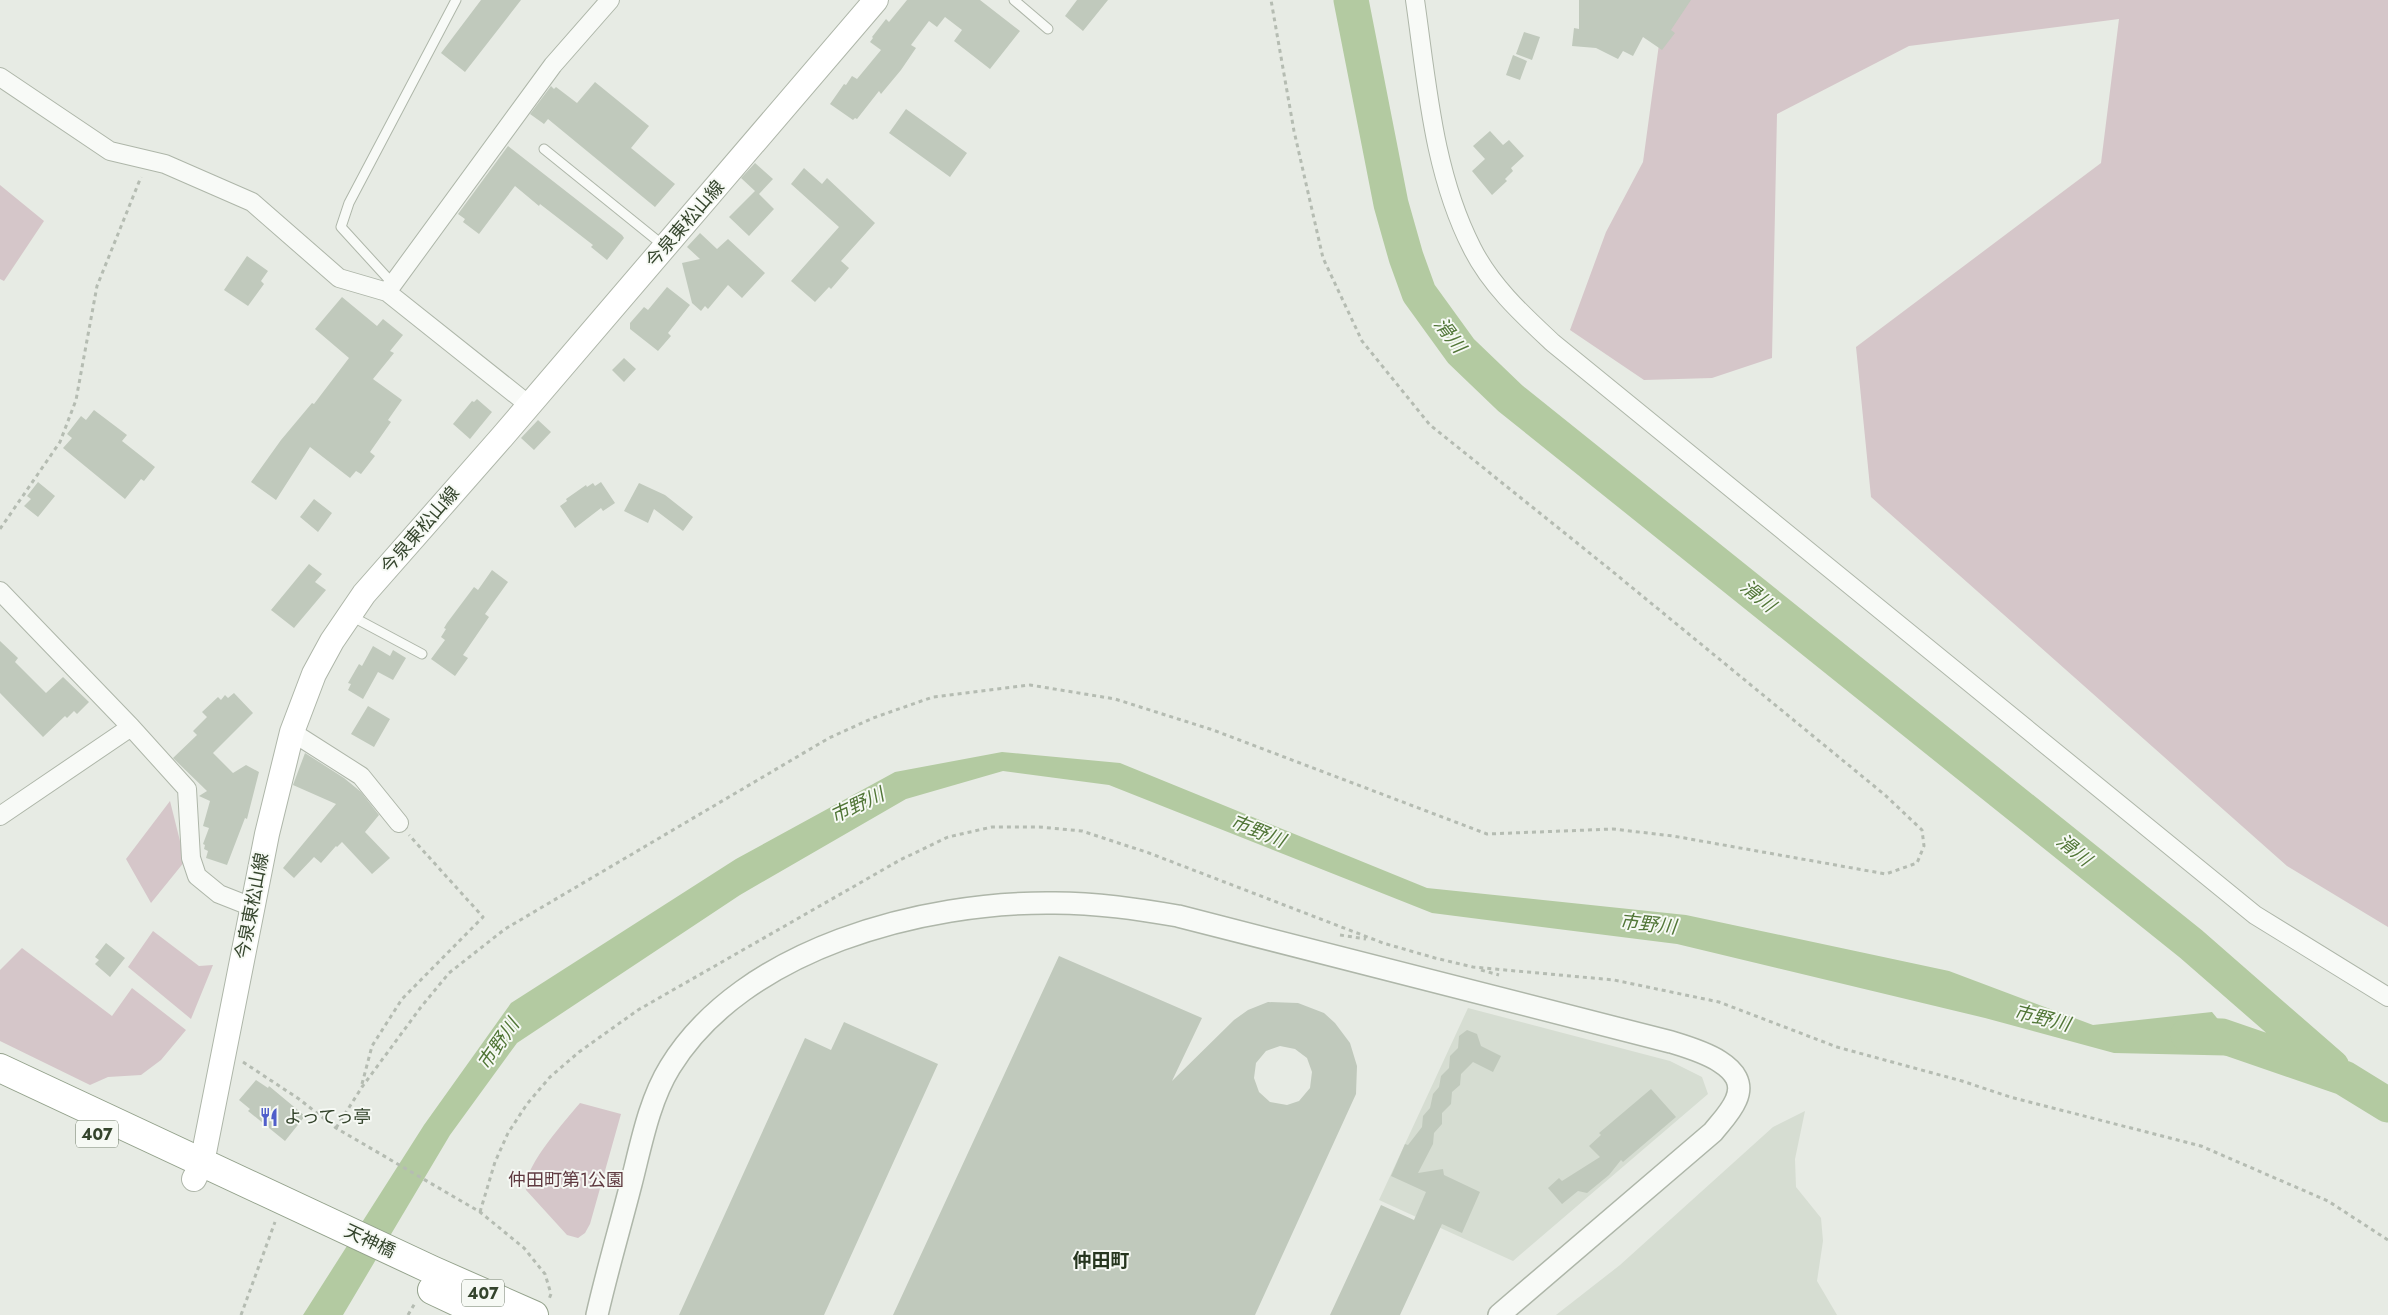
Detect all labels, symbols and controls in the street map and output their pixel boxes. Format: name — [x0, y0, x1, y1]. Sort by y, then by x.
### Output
street label: 今泉東松山線 — [640, 175, 730, 273]
water label: 滑川 — [1428, 312, 1473, 360]
street label: 今泉東松山線 — [375, 481, 465, 579]
water label: 滑川 — [1735, 574, 1783, 620]
water label: 市野川 — [825, 780, 890, 829]
water label: 市野川 — [1227, 808, 1291, 855]
water label: 滑川 — [2051, 828, 2099, 874]
street label: 今泉東松山線 — [229, 851, 275, 961]
water label: 市野川 — [1618, 908, 1680, 941]
water label: 市野川 — [2011, 998, 2075, 1038]
water label: 市野川 — [471, 1011, 527, 1075]
place label: よってっ亭 — [284, 1104, 371, 1130]
restaurant icon: よってっ亭 — [258, 1106, 280, 1128]
road number: 407 — [76, 1120, 118, 1148]
park label: 仲田町第1公園 — [508, 1167, 624, 1193]
street label: 天神橋 — [340, 1218, 400, 1264]
district label: 仲田町 — [1072, 1247, 1130, 1274]
road number: 407 — [462, 1280, 504, 1306]

